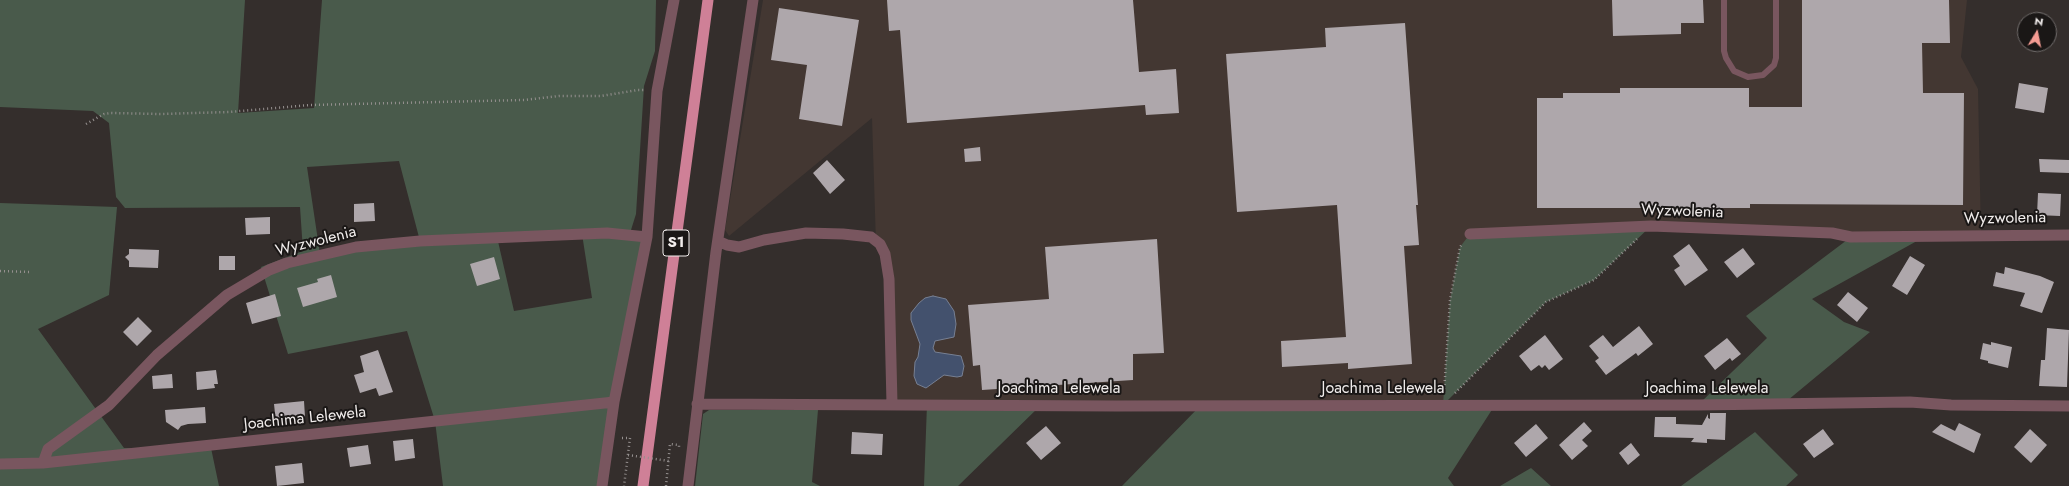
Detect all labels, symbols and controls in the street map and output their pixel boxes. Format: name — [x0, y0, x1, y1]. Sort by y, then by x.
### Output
north arrow — [2017, 12, 2057, 52]
text: N — [2033, 13, 2045, 30]
street label: Wyzwolenia — [1640, 201, 1724, 223]
street label: Wyzwolenia — [1964, 209, 2046, 229]
street label: Wyzwolenia — [274, 223, 358, 261]
road number: S1 — [663, 230, 689, 256]
street label: Joachima Lelewela — [998, 379, 1120, 399]
street label: Joachima Lelewela — [1322, 379, 1444, 399]
street label: Joachima Lelewela — [1646, 379, 1768, 399]
street label: Joachima Lelewela — [243, 403, 367, 435]

